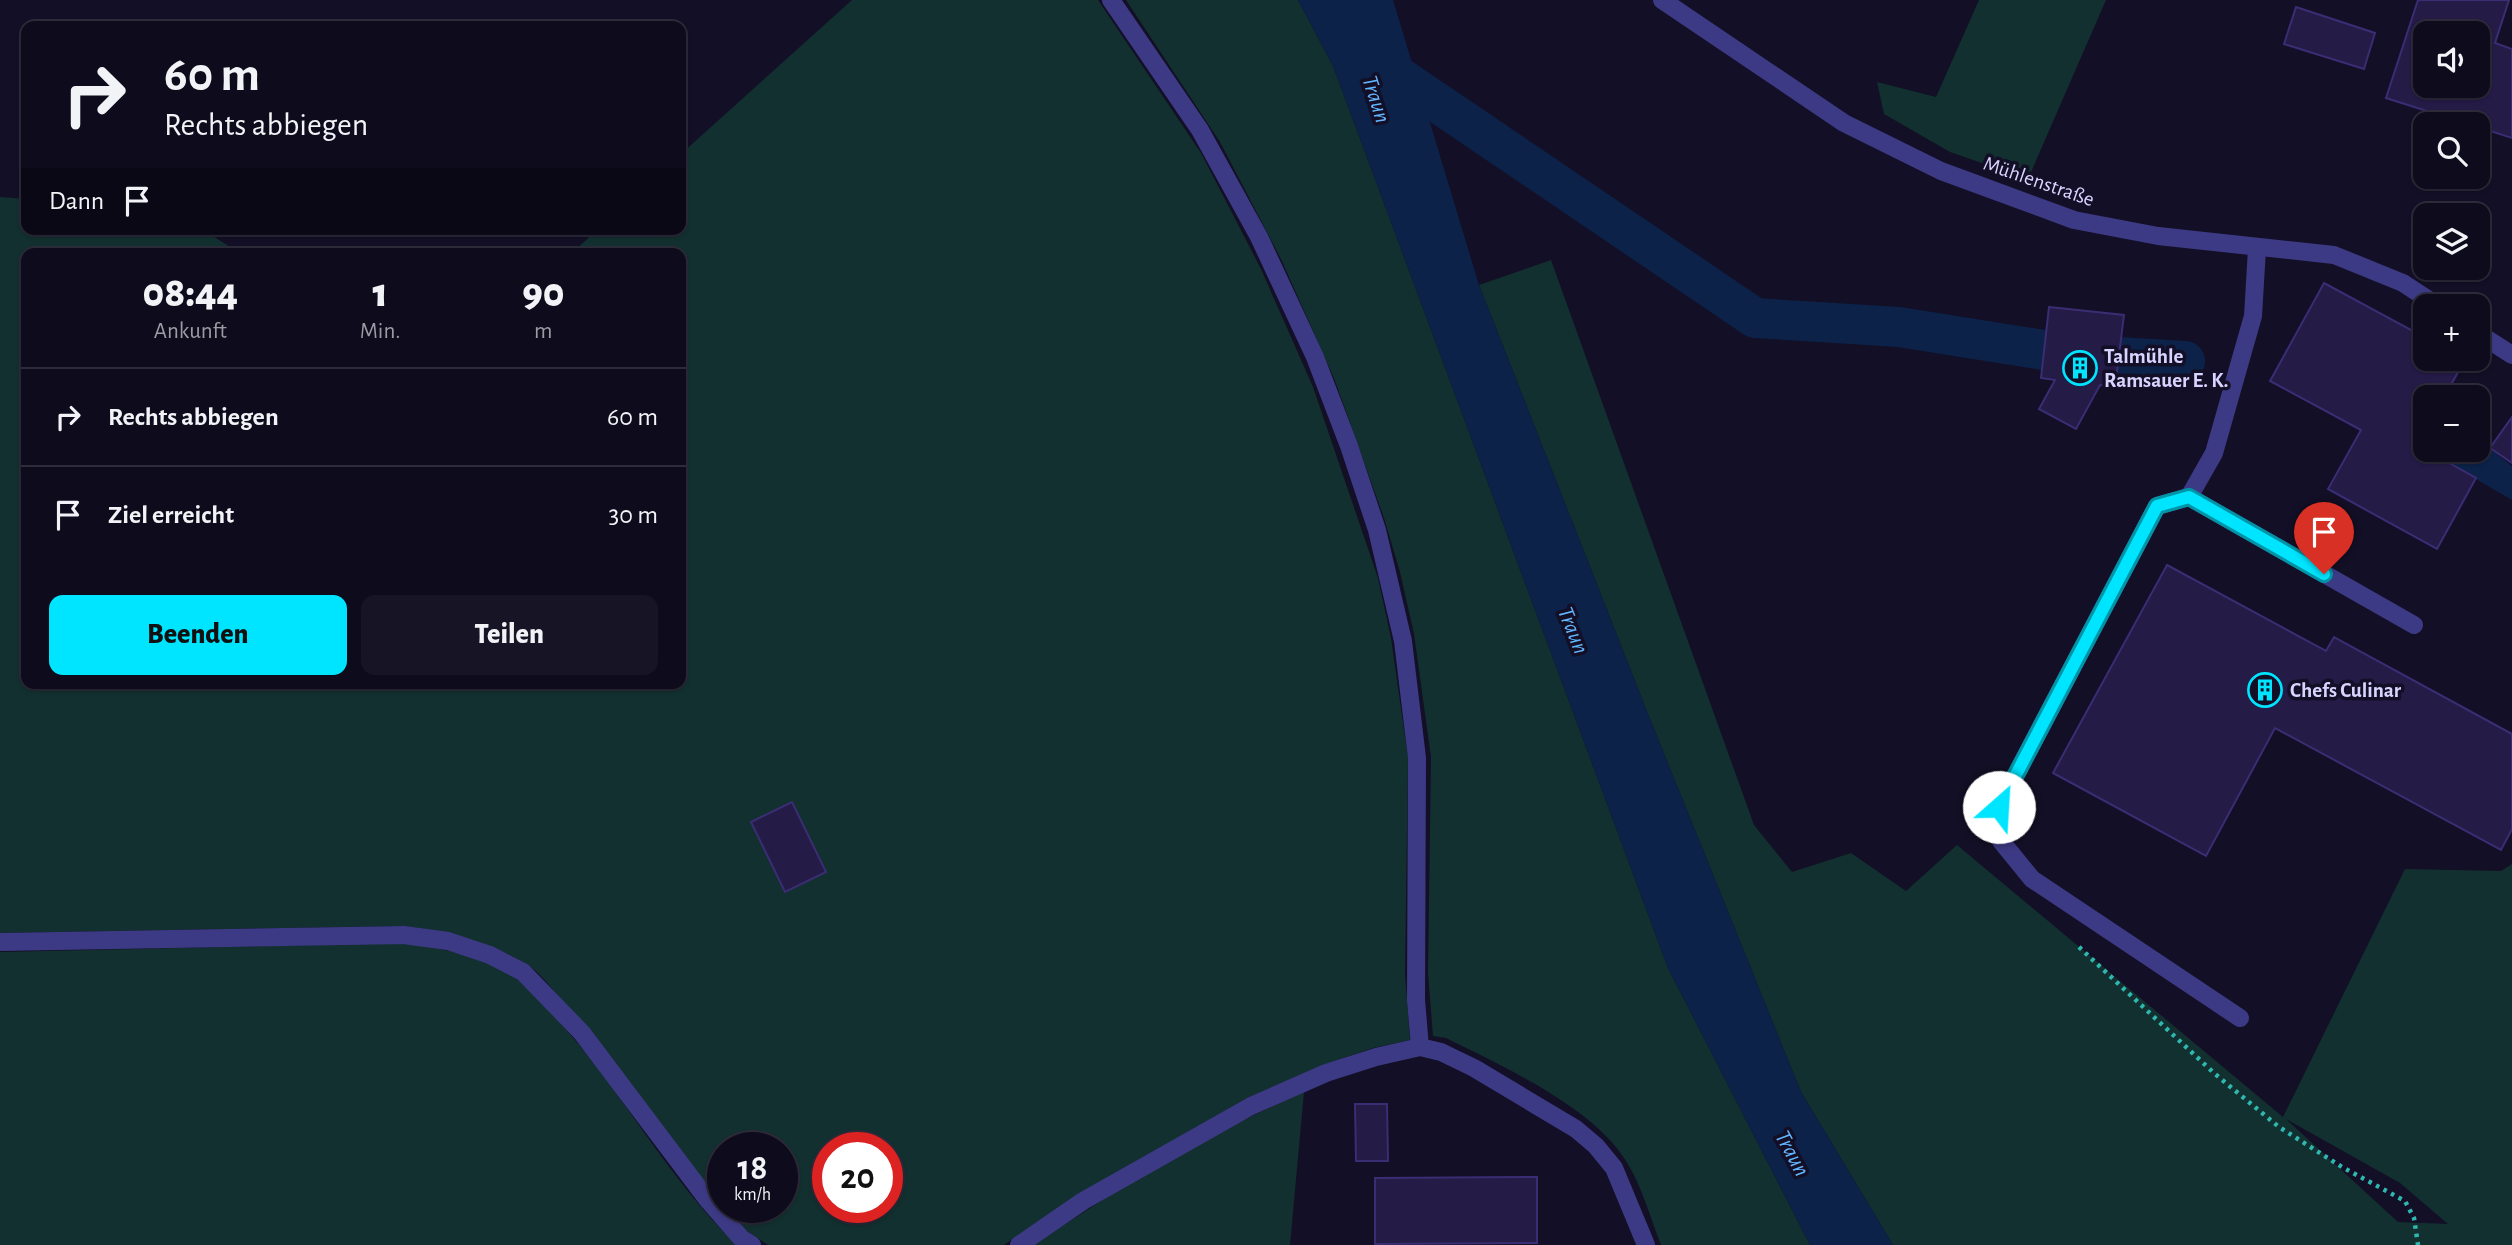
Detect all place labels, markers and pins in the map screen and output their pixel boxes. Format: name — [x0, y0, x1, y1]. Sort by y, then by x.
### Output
place label: Talmühle Ramsauer E. K. — [2104, 346, 2228, 391]
building icon: Talmühle Ramsauer E. K. — [2061, 349, 2099, 387]
pin — [2294, 502, 2354, 574]
building icon: Chefs Culinar — [2246, 671, 2284, 709]
place label: Chefs Culinar — [2290, 680, 2402, 701]

